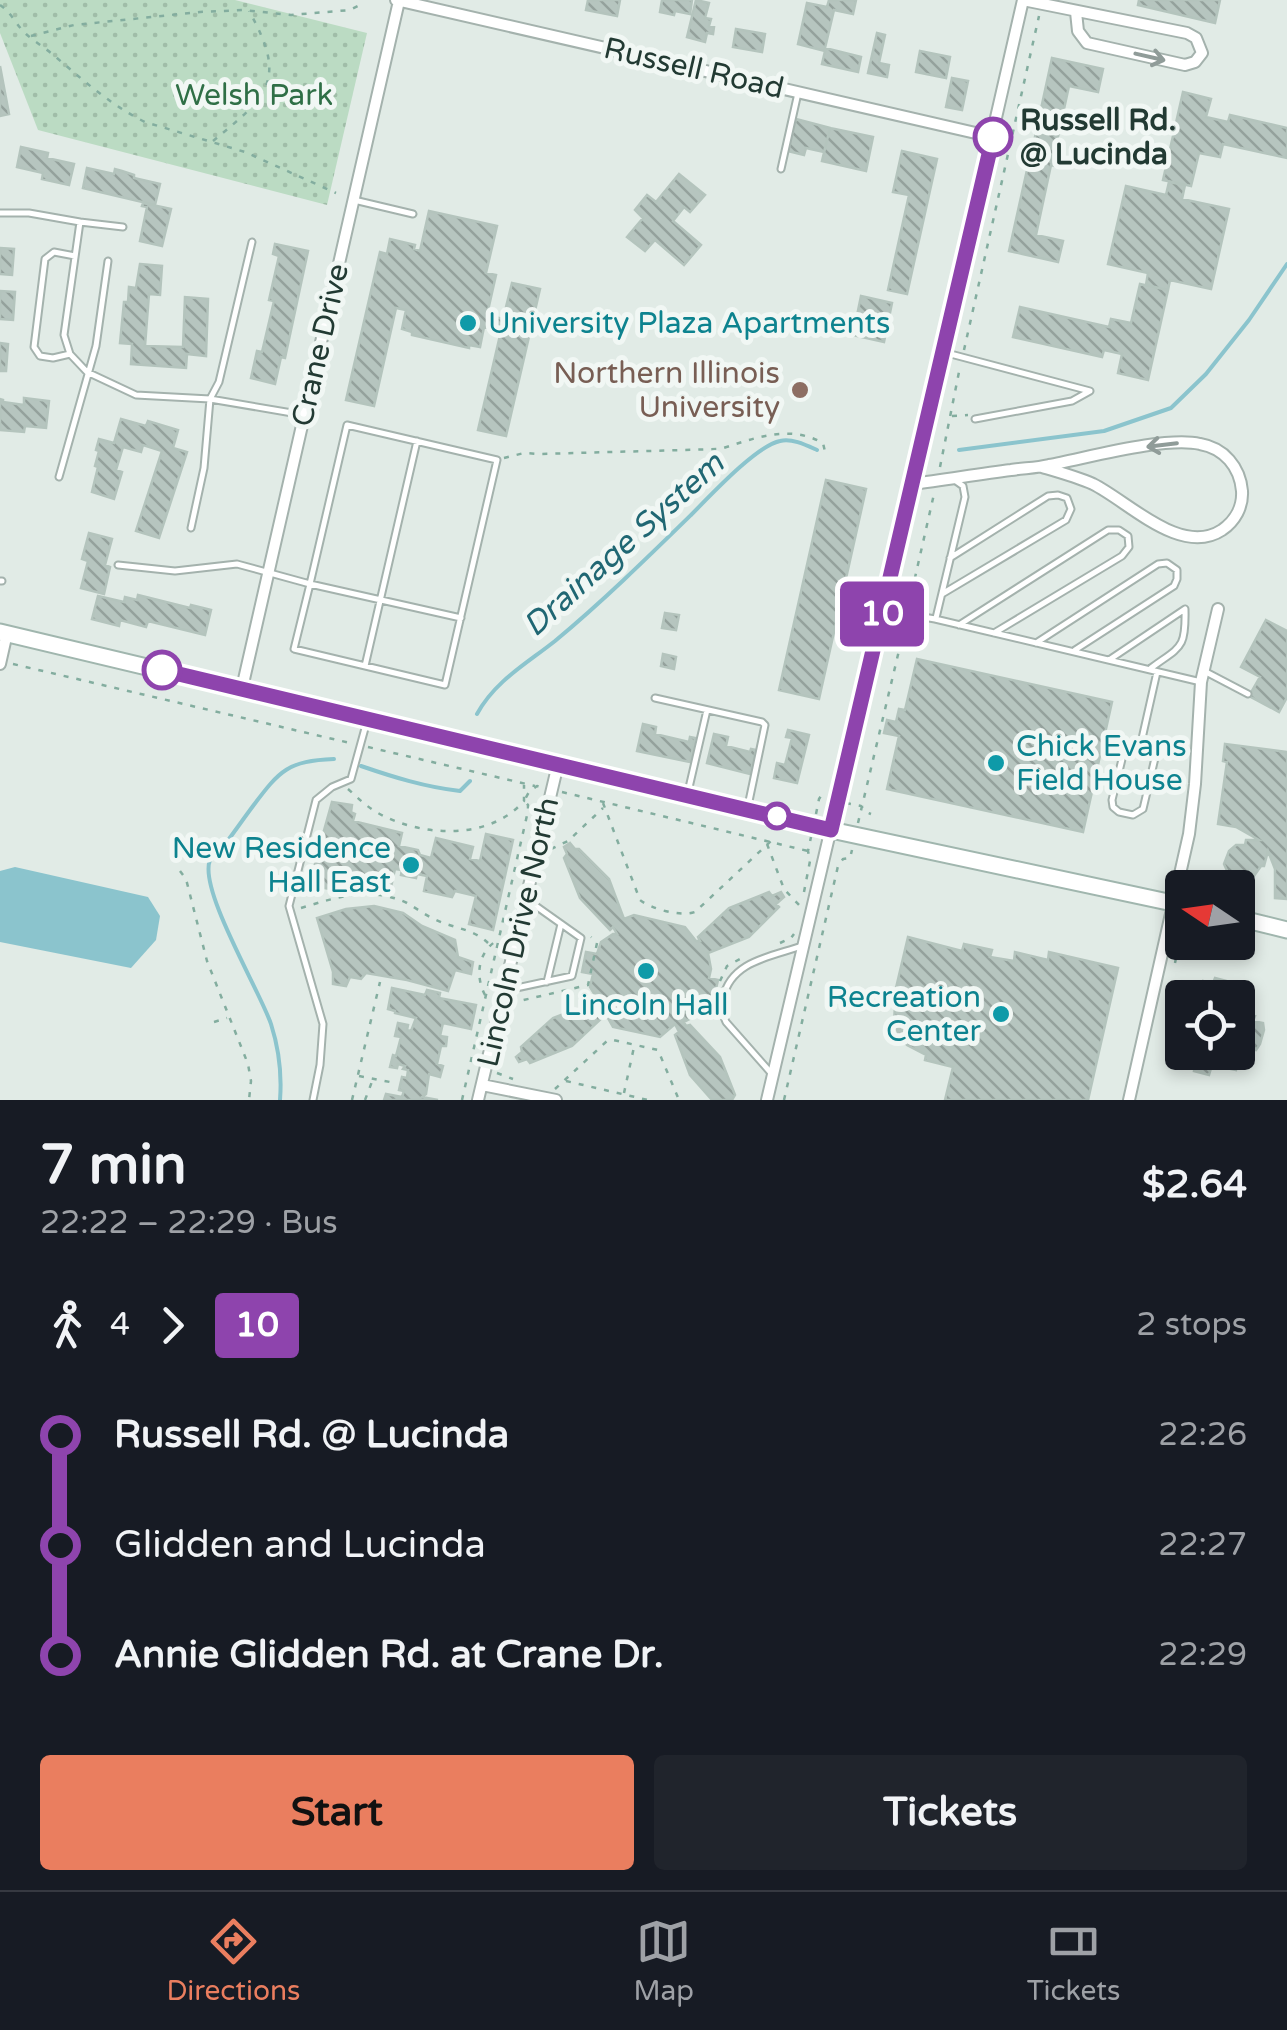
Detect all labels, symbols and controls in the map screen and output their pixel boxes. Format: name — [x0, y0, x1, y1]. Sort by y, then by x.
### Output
street label: Russell Road — [600, 30, 787, 107]
one-way arrow — [1133, 49, 1165, 67]
park label: Welsh Park — [175, 77, 333, 114]
place label: Russell Rd. @ Lucinda — [1020, 102, 1176, 173]
marker: Russell Rd. @ Lucinda — [974, 118, 1012, 156]
street label: Crane Drive — [284, 260, 357, 430]
place label: University Plaza Apartments — [488, 305, 890, 342]
marker: University Plaza Apartments — [457, 312, 479, 334]
place label: Northern Illinois University — [553, 355, 780, 426]
marker: Northern Illinois University — [789, 379, 811, 401]
one-way arrow — [1146, 436, 1179, 455]
water label: Drainage System — [516, 444, 732, 645]
line badge: 10 — [837, 582, 927, 646]
text: 10 — [860, 593, 904, 635]
unlabelled marker — [143, 651, 181, 689]
place label: Chick Evans Field House — [1016, 728, 1187, 799]
marker: Chick Evans Field House — [985, 752, 1007, 774]
street label: Lincoln Drive North — [469, 794, 568, 1070]
unlabelled marker — [764, 803, 790, 829]
place label: New Residence Hall East — [172, 830, 391, 901]
marker: New Residence Hall East — [400, 854, 422, 876]
north arrow — [1165, 870, 1255, 960]
map controls — [1165, 870, 1255, 1070]
marker: Lincoln Hall — [635, 960, 657, 982]
place label: Recreation Center — [827, 979, 982, 1050]
button: locate — [1165, 980, 1255, 1070]
place label: Lincoln Hall — [563, 987, 729, 1024]
marker: Recreation Center — [990, 1003, 1012, 1025]
text: 7 min — [40, 1133, 187, 1199]
text: $2.64 — [1142, 1162, 1247, 1208]
text: 22:22 – 22:29 · Bus — [40, 1204, 338, 1242]
icon: walk — [40, 1298, 95, 1353]
icon: forward — [145, 1298, 200, 1353]
text: 10 — [235, 1304, 279, 1346]
text: 4 — [110, 1306, 130, 1344]
text: 2 stops — [1136, 1306, 1247, 1344]
text: Russell Rd. @ Lucinda — [114, 1412, 509, 1458]
text: 22:26 — [1158, 1416, 1247, 1454]
text: Glidden and Lucinda — [114, 1522, 486, 1568]
text: 22:27 — [1158, 1526, 1247, 1564]
text: Annie Glidden Rd. at Crane Dr. — [114, 1632, 664, 1678]
text: 22:29 — [1158, 1636, 1247, 1674]
button: Start — [40, 1755, 634, 1870]
button: Tickets — [654, 1755, 1247, 1870]
tab: Directions — [166, 1914, 300, 2008]
tab: Map — [633, 1914, 694, 2008]
tab: Tickets — [1027, 1914, 1120, 2008]

